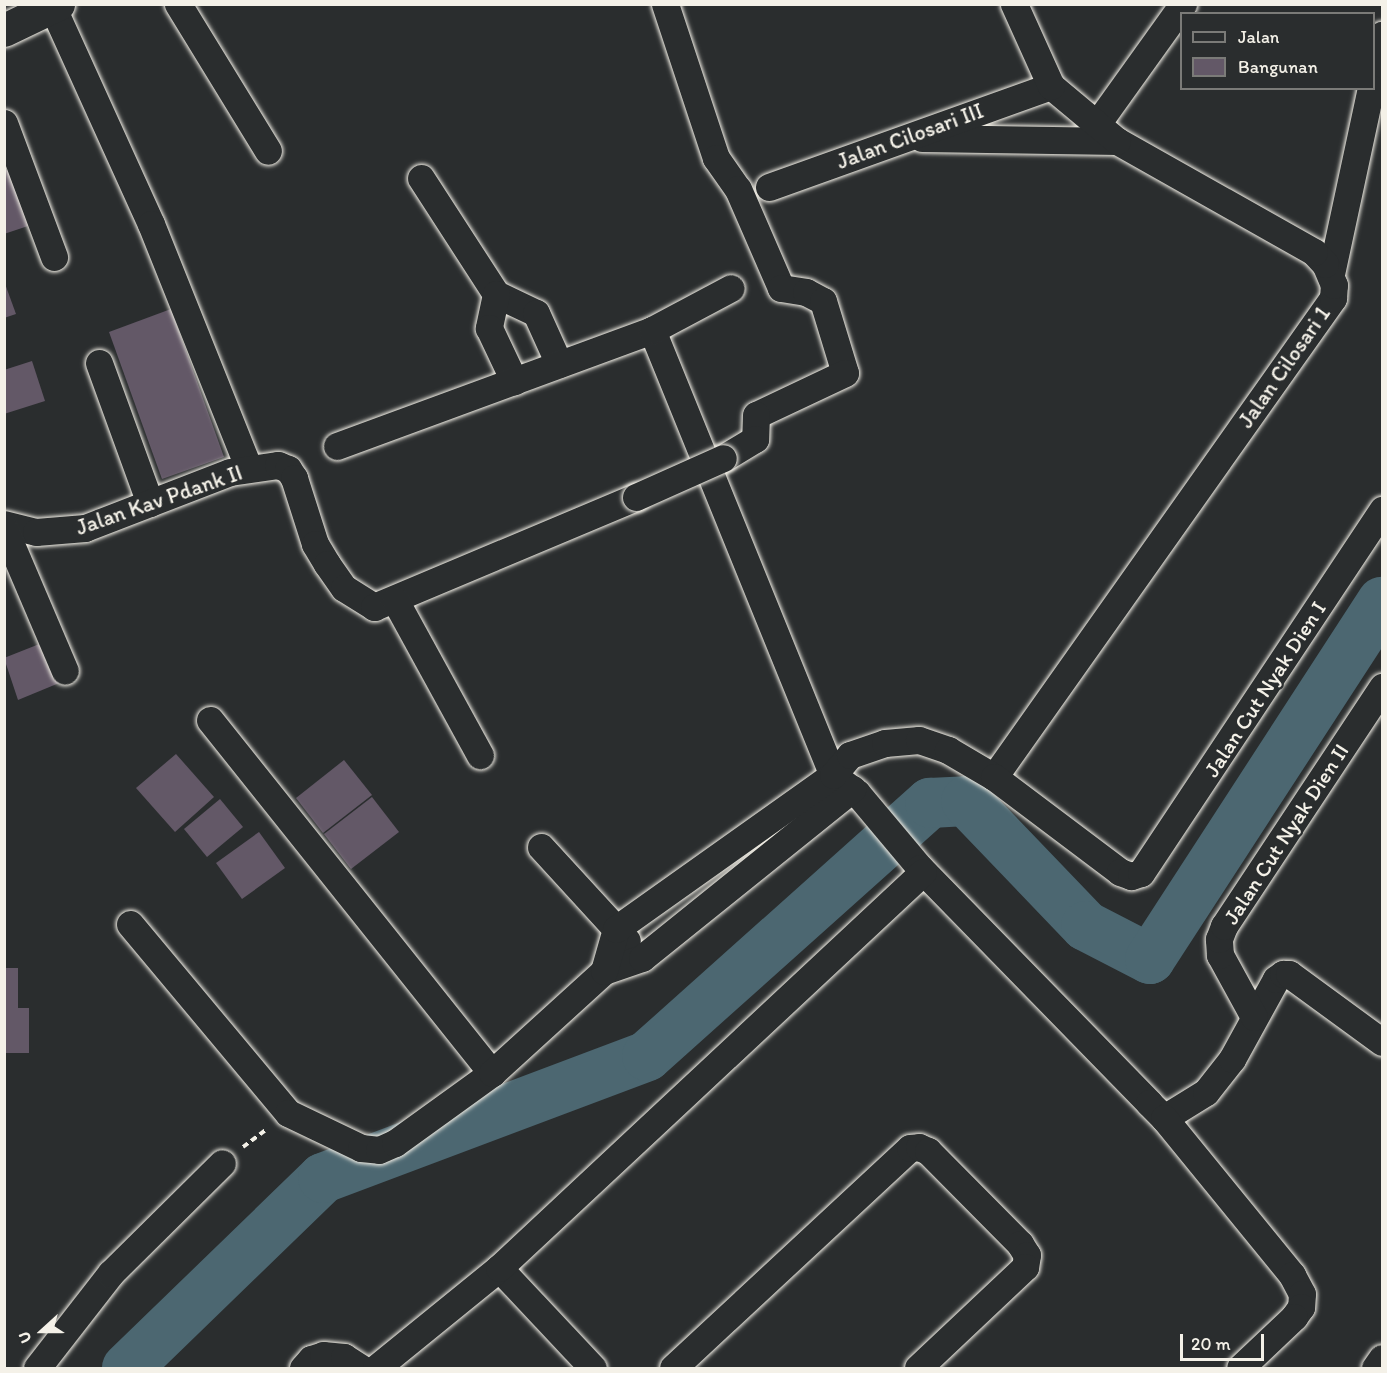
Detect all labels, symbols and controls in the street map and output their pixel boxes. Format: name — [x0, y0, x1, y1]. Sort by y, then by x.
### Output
legend — [1180, 12, 1375, 90]
text: Jalan — [1238, 26, 1279, 48]
text: Bangunan — [1238, 56, 1318, 78]
street label: Jalan Cilosari III — [833, 97, 987, 175]
street label: Jalan Cilosari 1 — [1232, 301, 1336, 433]
street label: Jalan Kav Pdank II — [73, 459, 245, 541]
street label: Jalan Cut Nyak Dien I — [1198, 596, 1332, 782]
street label: Jalan Cut Nyak Dien II — [1218, 739, 1354, 929]
north arrow — [12, 1301, 72, 1361]
scale bar — [1183, 1322, 1267, 1360]
text: U — [14, 1329, 36, 1346]
text: 20 m — [1191, 1333, 1231, 1355]

